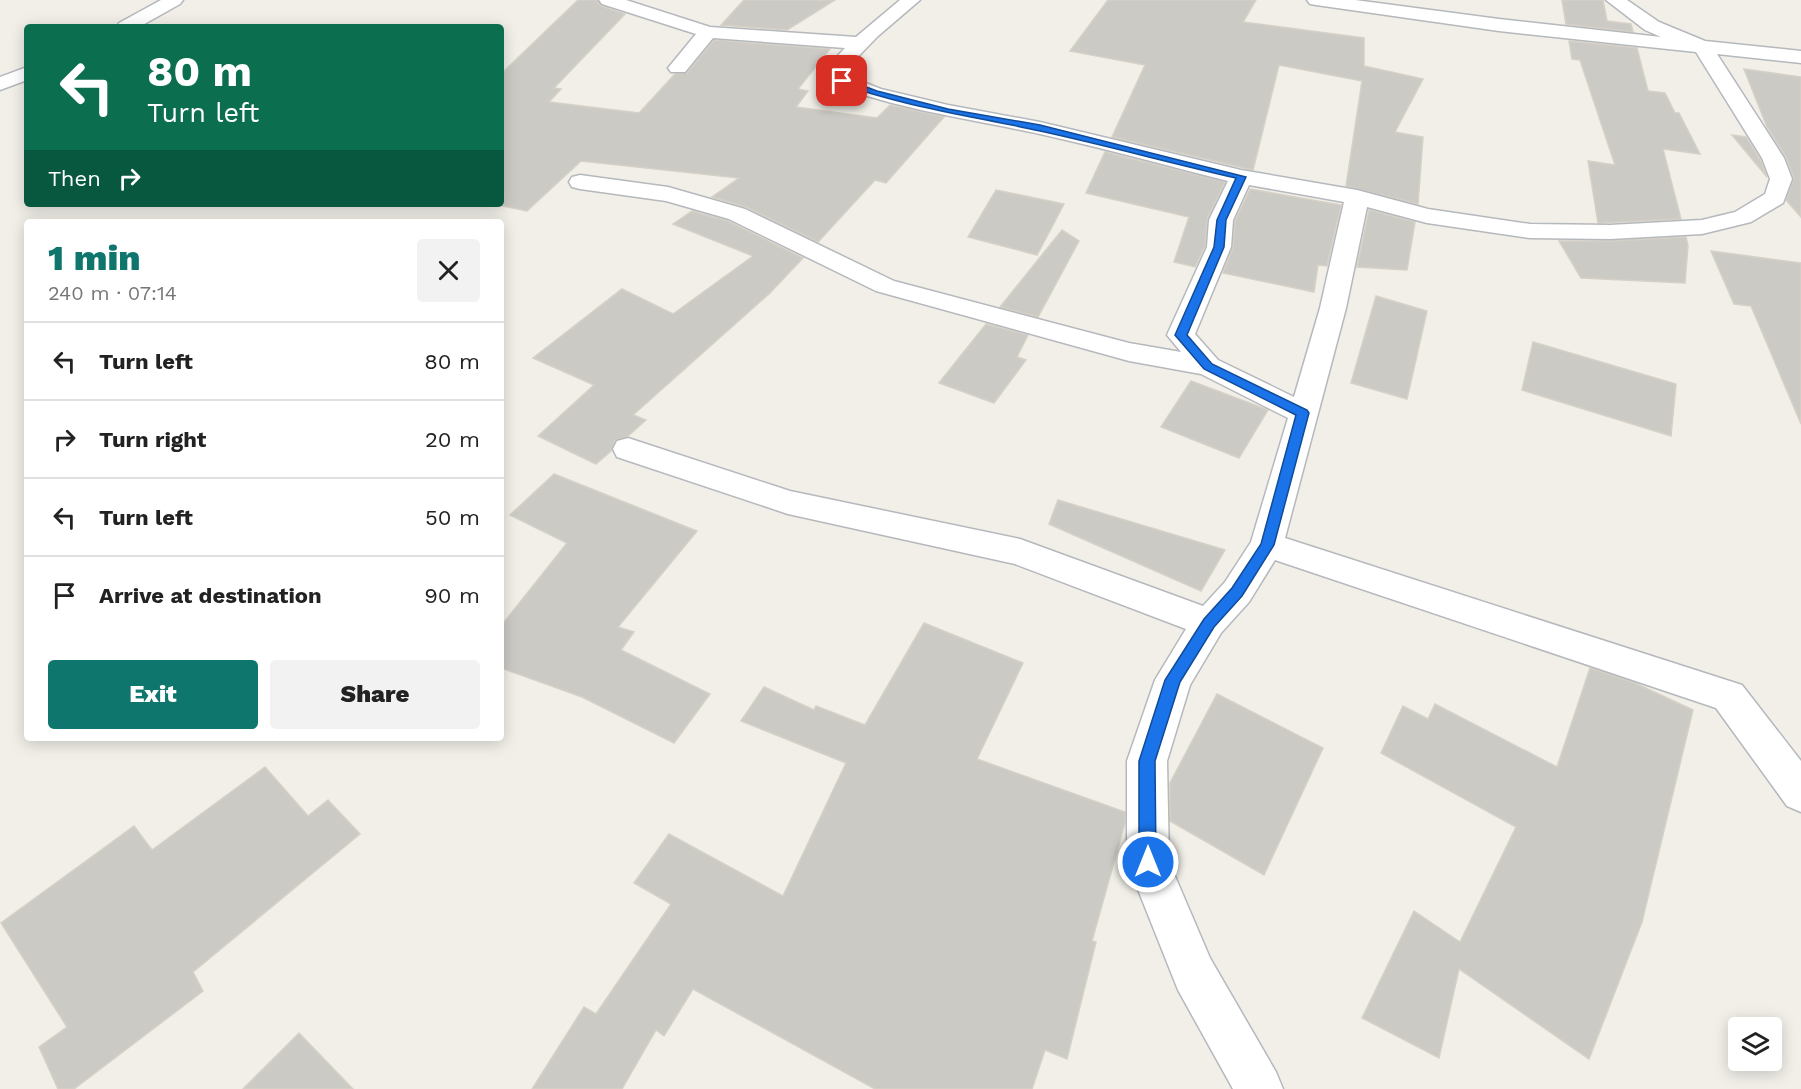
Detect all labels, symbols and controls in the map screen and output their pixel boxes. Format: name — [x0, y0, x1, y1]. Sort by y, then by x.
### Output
text: 80 m — [147, 47, 252, 96]
icon: left — [48, 48, 126, 126]
pin — [816, 55, 867, 106]
icon: arrive — [825, 64, 858, 97]
text: Turn left — [147, 97, 259, 129]
icon: right — [113, 162, 146, 195]
text: Then — [48, 166, 101, 191]
text: 1 min — [48, 237, 141, 279]
button: close — [417, 239, 480, 302]
text: 240 m · 07:14 — [48, 281, 177, 305]
icon: left — [48, 345, 81, 378]
text: Turn left — [99, 349, 193, 374]
text: 80 m — [424, 349, 480, 374]
icon: right — [48, 423, 81, 456]
text: Turn right — [99, 427, 206, 452]
text: 20 m — [425, 427, 480, 452]
icon: left — [48, 501, 81, 534]
text: Turn left — [99, 505, 193, 530]
text: 50 m — [425, 505, 480, 530]
icon: arrive — [48, 579, 81, 612]
text: Arrive at destination — [99, 583, 322, 608]
text: 90 m — [424, 583, 480, 608]
button: Exit — [48, 660, 258, 729]
button: Share — [270, 660, 480, 729]
position arrow — [1116, 830, 1180, 894]
map controls — [1728, 1017, 1782, 1071]
button: layers — [1728, 1017, 1782, 1071]

